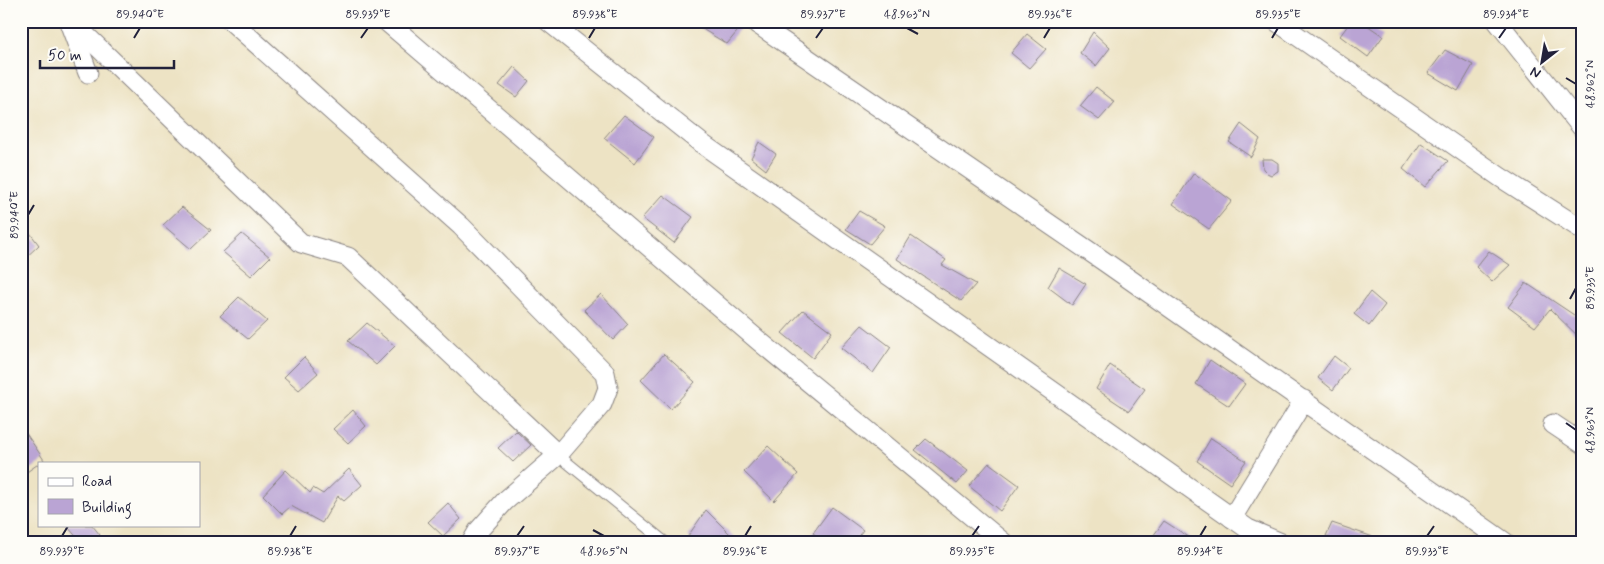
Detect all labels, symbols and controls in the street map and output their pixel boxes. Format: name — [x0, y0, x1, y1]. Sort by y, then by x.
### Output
text: 89.940°E — [116, 7, 164, 23]
text: 89.939°E — [345, 7, 391, 23]
text: 89.938°E — [572, 7, 618, 23]
text: 89.937°E — [800, 7, 846, 23]
text: 48.963°N — [884, 7, 930, 23]
text: 89.936°E — [1028, 7, 1072, 23]
text: 89.935°E — [1255, 7, 1301, 23]
text: 89.934°E — [1483, 7, 1529, 23]
scale bar — [40, 38, 174, 70]
north arrow — [1516, 38, 1566, 88]
text: 50 m — [48, 46, 82, 66]
text: 48.962°N — [1583, 60, 1599, 108]
text: N — [1527, 62, 1544, 82]
text: 89.940°E — [7, 191, 23, 239]
text: 89.933°E — [1583, 266, 1599, 310]
text: 48.963°N — [1583, 407, 1599, 453]
legend — [38, 462, 200, 526]
text: Road — [82, 472, 112, 492]
text: Building — [82, 498, 132, 519]
text: 89.939°E — [39, 544, 85, 560]
text: 89.938°E — [267, 544, 313, 560]
text: 89.937°E — [494, 544, 540, 560]
text: 48.965°N — [580, 544, 628, 560]
text: 89.936°E — [723, 544, 767, 560]
text: 89.935°E — [949, 544, 995, 560]
text: 89.934°E — [1177, 544, 1223, 560]
text: 89.933°E — [1405, 544, 1449, 560]

